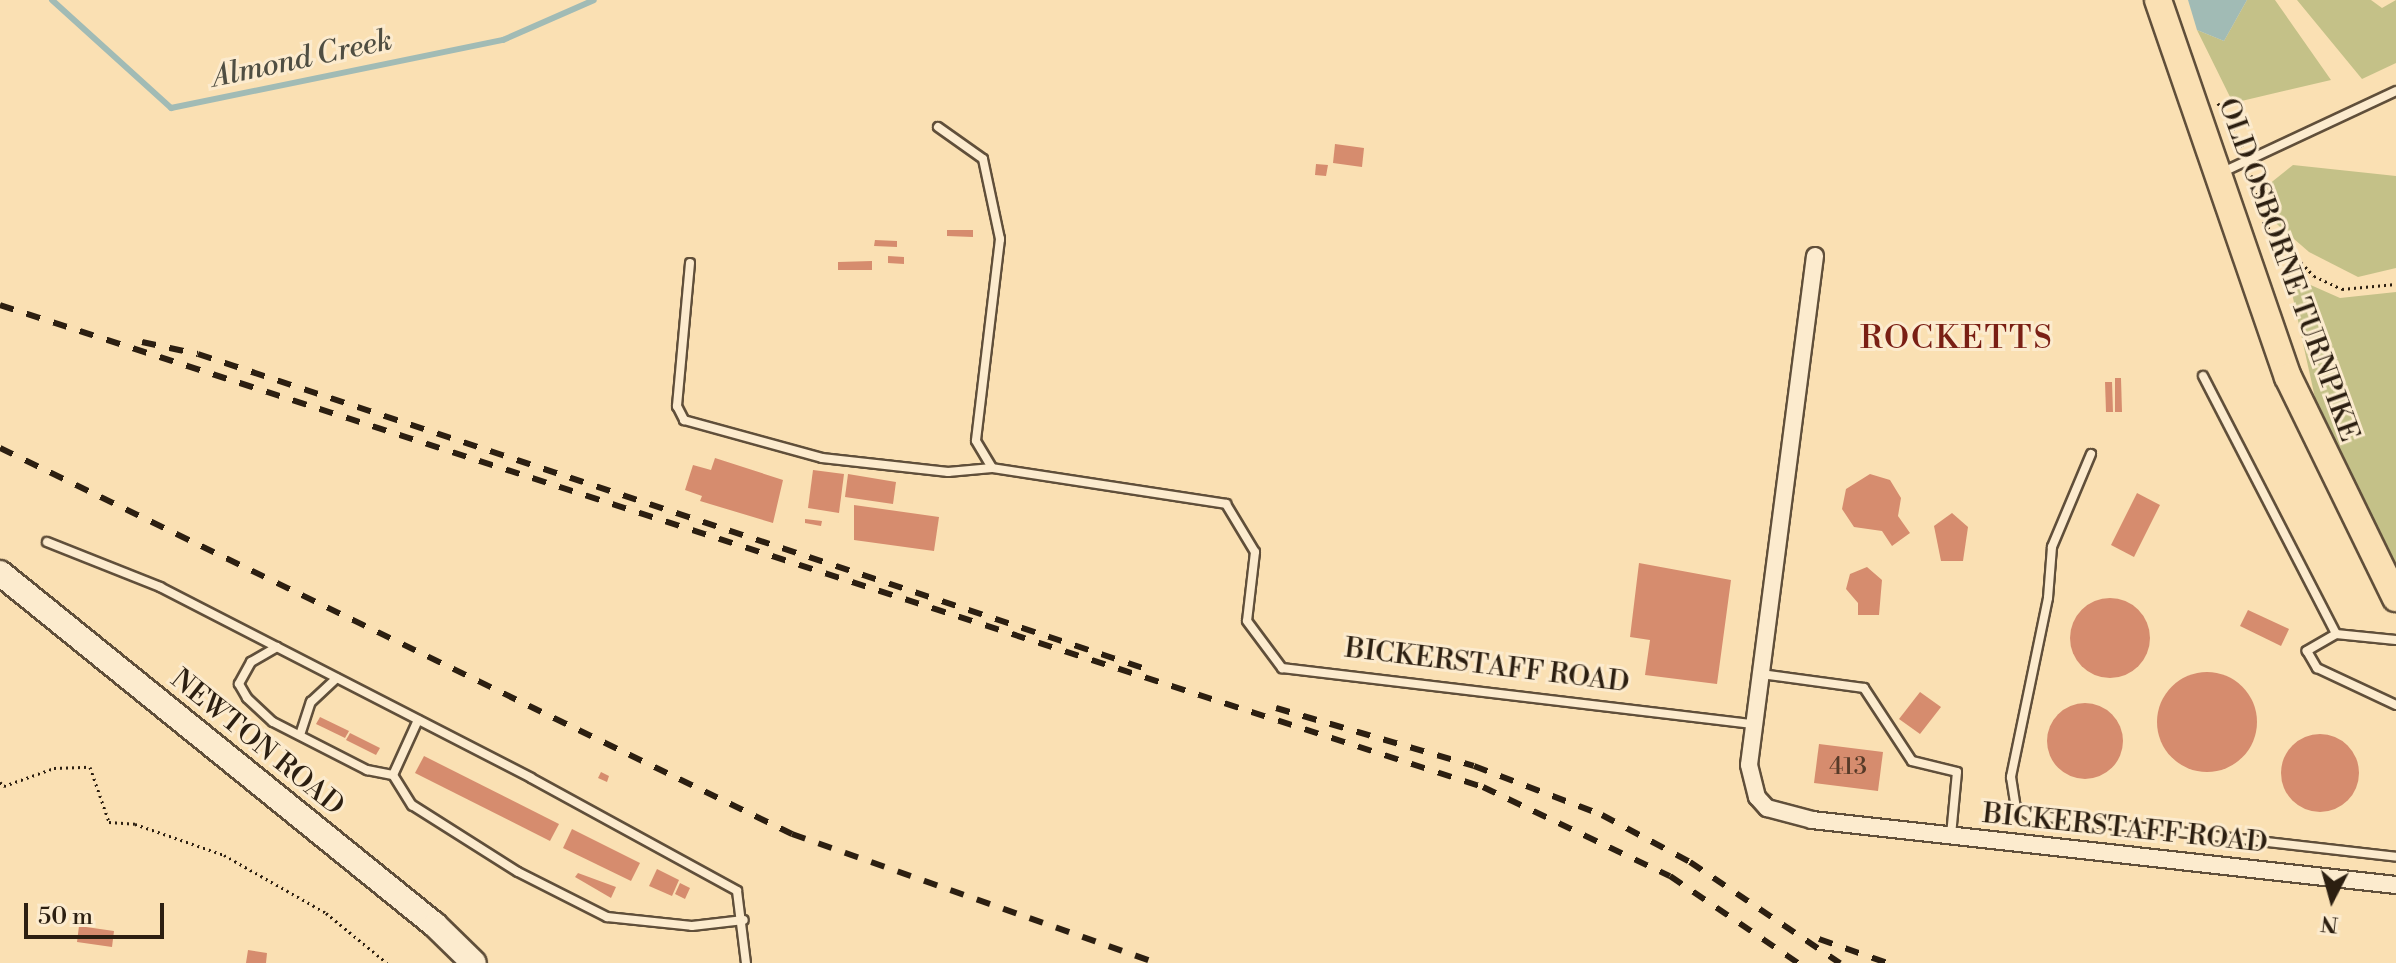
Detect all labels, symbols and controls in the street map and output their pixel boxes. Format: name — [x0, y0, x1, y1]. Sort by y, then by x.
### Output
water label: Almond Creek — [208, 22, 396, 96]
street label: OLD OSBORNE TURNPIKE — [2210, 94, 2366, 446]
district label: ROCKETTS — [1860, 319, 2054, 357]
street label: BICKERSTAFF ROAD — [1343, 632, 1631, 700]
street label: NEWTON ROAD — [164, 663, 350, 823]
house number: 413 — [1829, 754, 1867, 782]
street label: BICKERSTAFF ROAD — [1981, 797, 2269, 861]
north arrow — [2292, 859, 2372, 939]
scale bar — [28, 887, 168, 937]
text: 50 m — [38, 902, 93, 932]
text: N — [2319, 909, 2340, 938]

